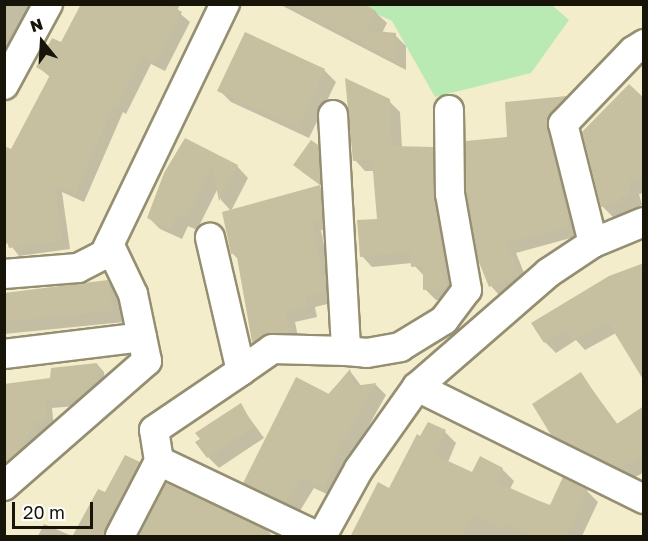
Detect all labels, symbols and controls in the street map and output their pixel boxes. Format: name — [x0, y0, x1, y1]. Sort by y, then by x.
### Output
north arrow — [12, 12, 72, 72]
text: N — [28, 13, 45, 36]
scale bar — [15, 490, 96, 528]
text: 20 m — [23, 501, 65, 523]

